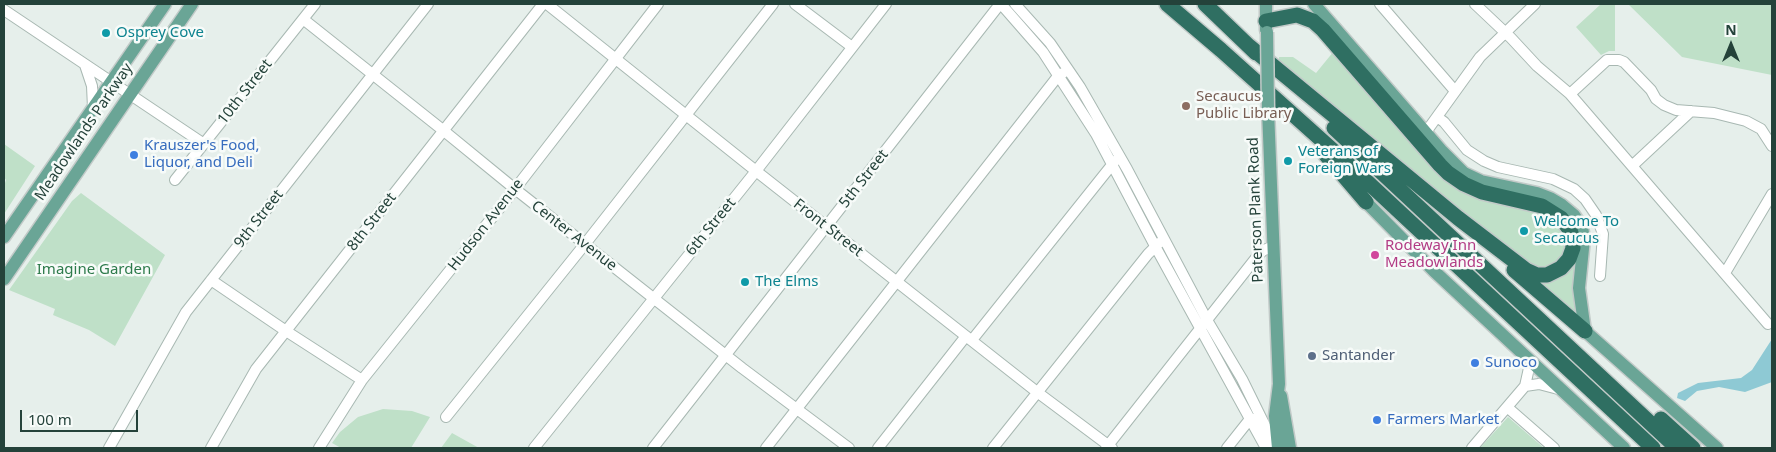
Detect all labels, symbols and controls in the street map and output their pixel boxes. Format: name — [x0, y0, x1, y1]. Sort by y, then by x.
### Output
north arrow — [1706, 20, 1756, 70]
text: N — [1725, 20, 1737, 39]
place label: Osprey Cove — [116, 24, 204, 42]
marker: Osprey Cove — [100, 27, 112, 39]
street label: 10th Street — [214, 56, 276, 128]
street label: Meadowlands Parkway — [31, 60, 137, 204]
place label: Secaucus Public Library — [1196, 88, 1292, 123]
marker: Secaucus Public Library — [1180, 100, 1192, 112]
place label: Krauszer's Food, Liquor, and Deli — [144, 137, 260, 172]
street label: Paterson Plank Road — [1244, 137, 1268, 283]
place label: Veterans of Foreign Wars — [1298, 143, 1391, 178]
street label: 5th Street — [836, 146, 892, 212]
marker: Krauszer's Food, Liquor, and Deli — [128, 149, 140, 161]
marker: Veterans of Foreign Wars — [1282, 155, 1294, 167]
street label: Hudson Avenue — [445, 175, 527, 275]
street label: 9th Street — [231, 186, 287, 252]
street label: 8th Street — [344, 189, 400, 255]
street label: 6th Street — [682, 195, 740, 259]
street label: Front Street — [790, 195, 866, 261]
street label: Center Avenue — [528, 197, 620, 275]
place label: Welcome To Secaucus — [1534, 213, 1619, 248]
marker: Welcome To Secaucus — [1518, 225, 1530, 237]
place label: Rodeway Inn Meadowlands — [1385, 237, 1483, 272]
marker: Rodeway Inn Meadowlands — [1369, 249, 1381, 261]
park label: Imagine Garden — [37, 261, 151, 279]
place label: The Elms — [755, 273, 818, 291]
marker: The Elms — [739, 276, 751, 288]
place label: Santander — [1322, 347, 1395, 365]
marker: Santander — [1306, 350, 1318, 362]
place label: Sunoco — [1485, 354, 1537, 372]
marker: Sunoco — [1469, 357, 1481, 369]
scale bar — [22, 400, 140, 432]
text: 100 m — [28, 409, 72, 429]
place label: Farmers Market — [1387, 411, 1499, 429]
marker: Farmers Market — [1371, 414, 1383, 426]

